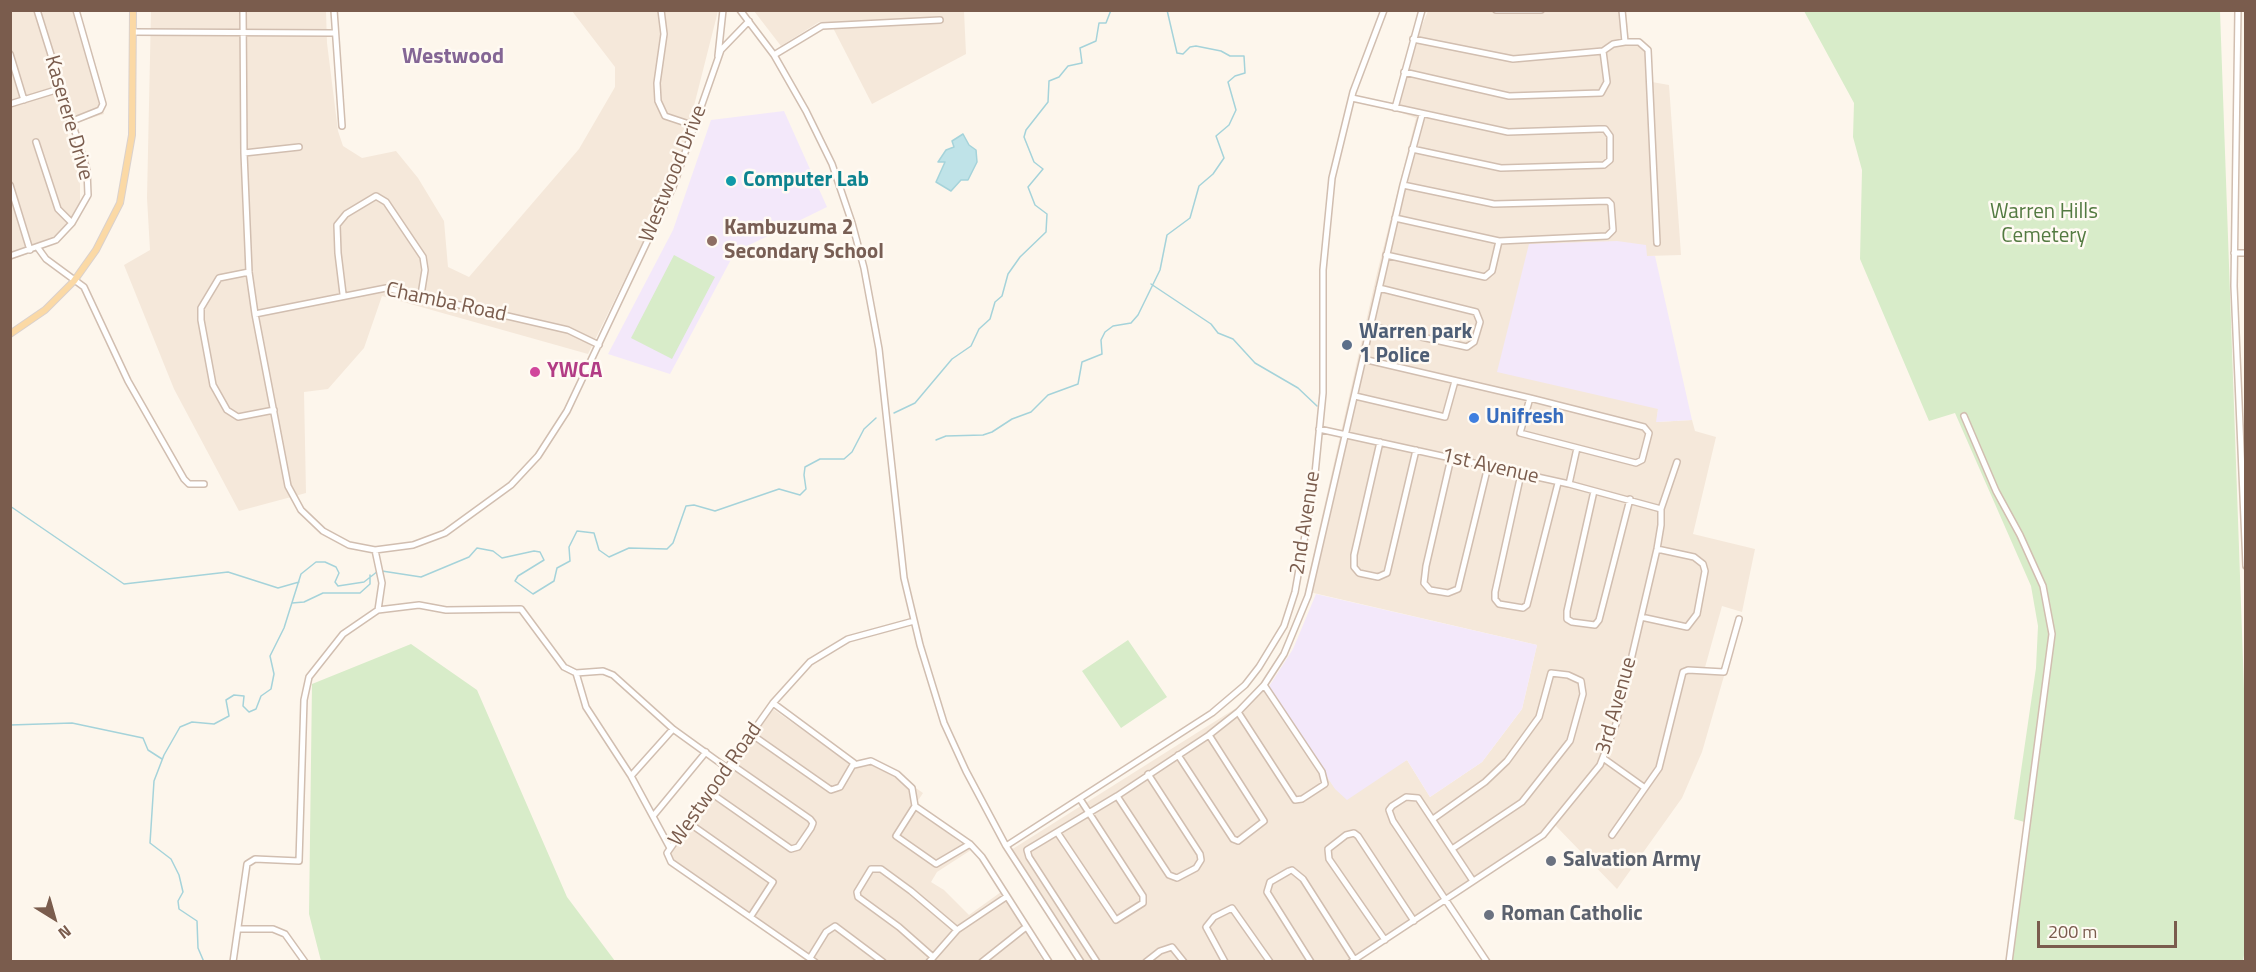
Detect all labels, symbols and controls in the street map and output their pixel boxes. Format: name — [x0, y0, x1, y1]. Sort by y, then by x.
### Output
district label: Westwood — [402, 45, 504, 71]
street label: Kaserere Drive — [38, 53, 98, 183]
street label: Westwood Drive — [635, 102, 713, 246]
place label: Computer Lab — [743, 168, 869, 194]
marker: Computer Lab — [724, 174, 738, 188]
park label: Warren Hills Cemetery — [1990, 200, 2098, 250]
place label: Kambuzuma 2 Secondary School — [724, 216, 884, 266]
marker: Kambuzuma 2 Secondary School — [705, 234, 719, 248]
street label: Chamba Road — [384, 278, 508, 328]
place label: Warren park 1 Police — [1359, 320, 1472, 370]
marker: Warren park 1 Police — [1340, 338, 1354, 352]
place label: YWCA — [547, 359, 602, 385]
marker: YWCA — [528, 365, 542, 379]
place label: Unifresh — [1486, 405, 1564, 431]
marker: Unifresh — [1467, 411, 1481, 425]
street label: 1st Avenue — [1439, 444, 1541, 490]
street label: 2nd Avenue — [1285, 469, 1327, 577]
street label: 3rd Avenue — [1591, 654, 1643, 758]
street label: Westwood Road — [664, 718, 768, 852]
place label: Salvation Army — [1563, 848, 1701, 874]
marker: Salvation Army — [1544, 854, 1558, 868]
north arrow — [24, 888, 84, 948]
place label: Roman Catholic — [1501, 902, 1643, 928]
marker: Roman Catholic — [1482, 908, 1496, 922]
scale bar — [2040, 909, 2180, 947]
text: 200 m — [2048, 918, 2097, 945]
text: N — [53, 919, 76, 945]

